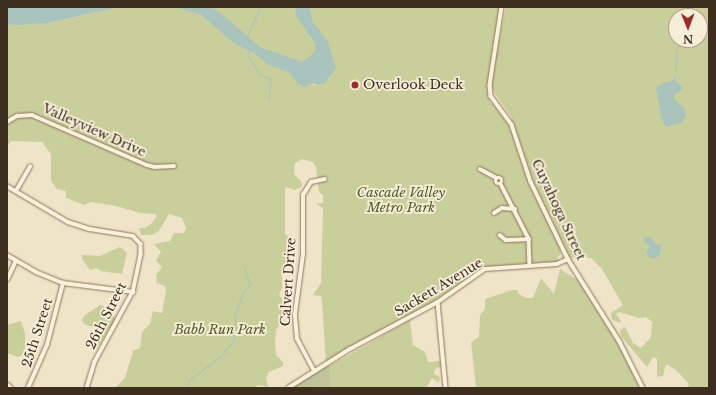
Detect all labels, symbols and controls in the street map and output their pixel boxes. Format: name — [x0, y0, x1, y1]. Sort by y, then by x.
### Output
north arrow — [668, 8, 708, 48]
text: N — [683, 32, 693, 46]
place label: Overlook Deck — [363, 77, 463, 93]
marker: Overlook Deck — [350, 80, 360, 90]
street label: Valleyview Drive — [40, 101, 148, 161]
street label: Cuyahoga Street — [528, 157, 588, 263]
park label: Cascade Valley Metro Park — [357, 186, 445, 217]
street label: Calvert Drive — [278, 237, 300, 327]
street label: Sackett Avenue — [392, 255, 486, 321]
street label: 26th Street — [83, 280, 131, 352]
street label: 25th Street — [19, 296, 57, 370]
park label: Babb Run Park — [174, 322, 266, 338]

